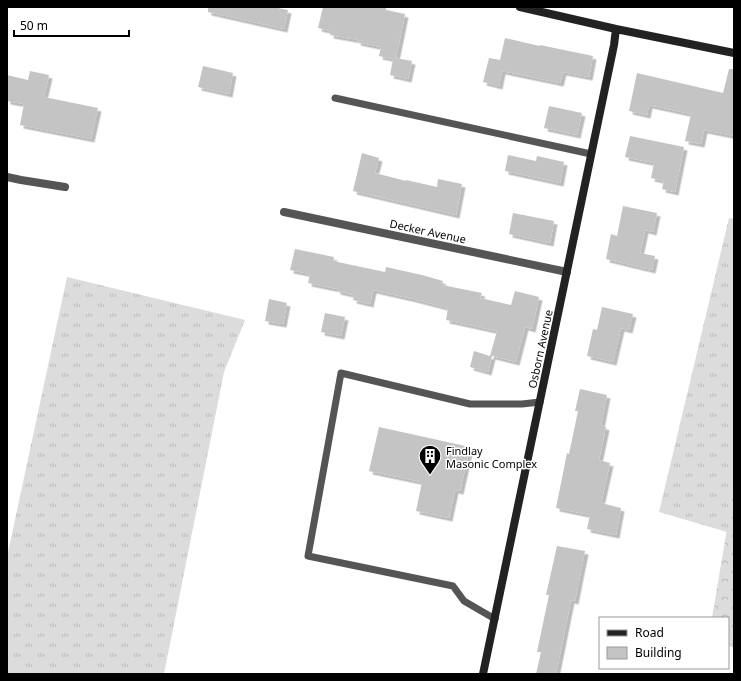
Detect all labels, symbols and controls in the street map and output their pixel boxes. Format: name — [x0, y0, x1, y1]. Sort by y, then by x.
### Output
scale bar — [14, 12, 129, 38]
text: 50 m — [20, 17, 48, 34]
street label: Decker Avenue — [388, 216, 468, 246]
street label: Osborn Avenue — [524, 308, 556, 390]
building icon: Findlay Masonic Complex — [417, 443, 443, 476]
place label: Findlay Masonic Complex — [446, 443, 537, 471]
legend — [599, 617, 729, 669]
text: Road — [635, 624, 664, 641]
text: Building — [635, 644, 682, 661]

